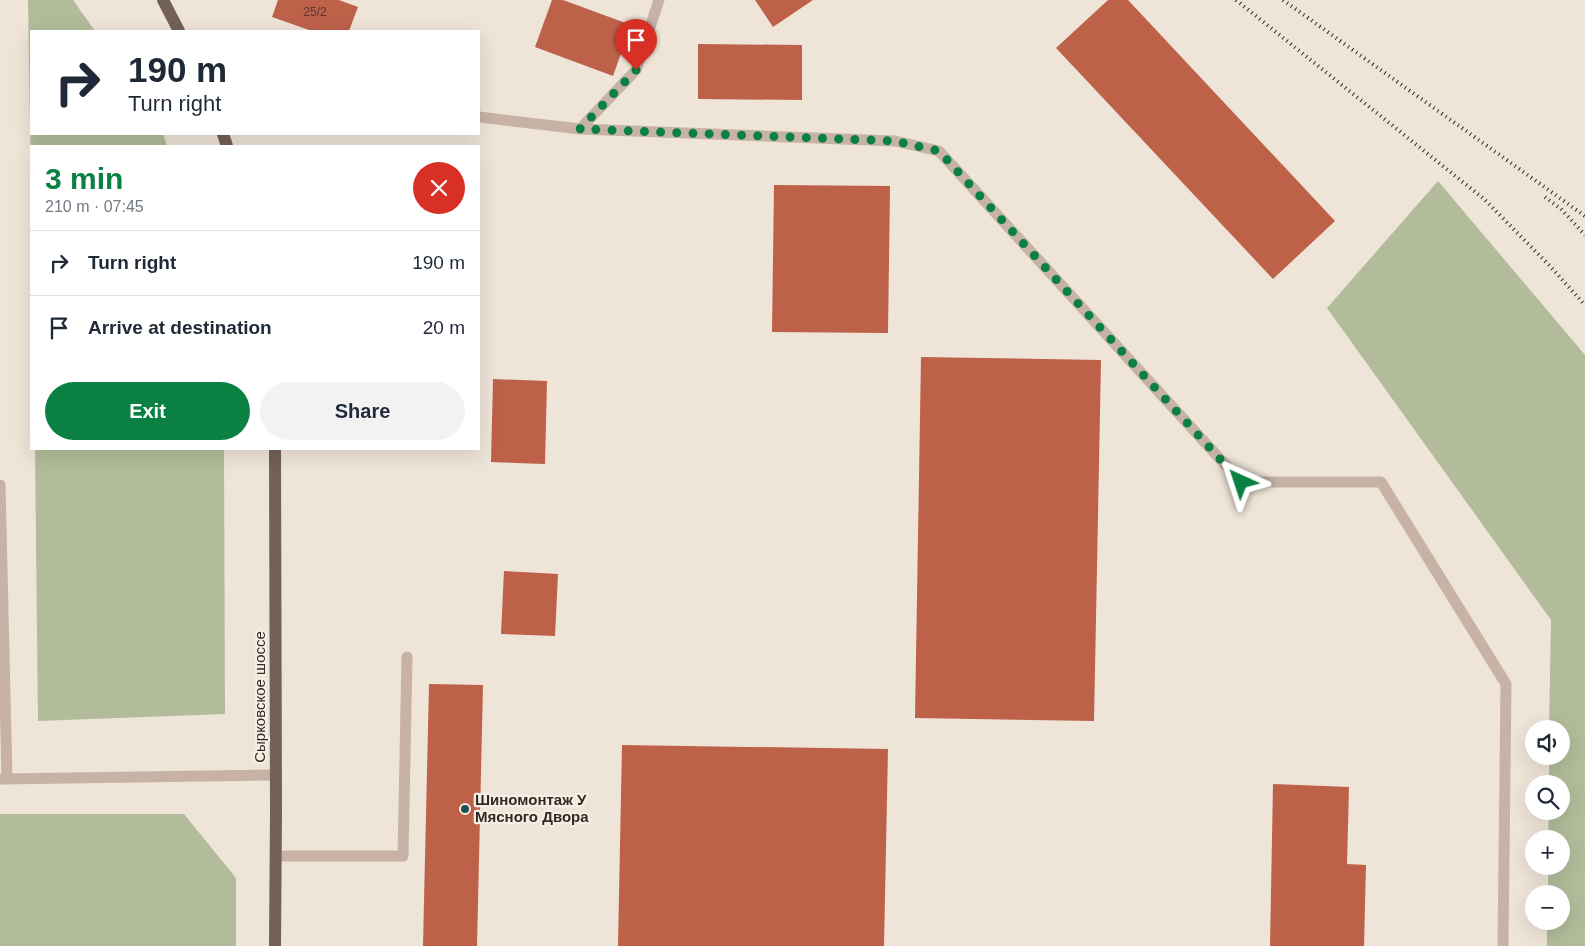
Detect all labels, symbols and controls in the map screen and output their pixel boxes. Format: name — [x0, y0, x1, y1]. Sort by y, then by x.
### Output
house number: 25/2 — [303, 5, 327, 19]
pin — [615, 19, 657, 70]
icon: arrive — [622, 26, 650, 54]
icon: right — [45, 50, 110, 115]
text: 190 m — [128, 50, 227, 89]
text: Turn right — [128, 91, 221, 116]
text: 3 min — [45, 162, 123, 195]
button: close — [413, 162, 465, 214]
text: 210 m · 07:45 — [45, 198, 144, 215]
icon: right — [45, 249, 73, 277]
text: Turn right — [88, 252, 176, 273]
text: 190 m — [412, 252, 465, 273]
icon: arrive — [45, 314, 73, 342]
text: Arrive at destination — [88, 317, 272, 338]
text: 20 m — [423, 317, 465, 338]
button: Exit — [45, 382, 250, 440]
button: Share — [260, 382, 465, 440]
position arrow — [1214, 455, 1266, 507]
street label: Сырковское шоссе — [251, 631, 268, 763]
map controls — [1525, 720, 1570, 930]
button: sound — [1525, 720, 1570, 765]
button: search — [1525, 775, 1570, 820]
place label: Шиномонтаж У Мясного Двора — [475, 791, 589, 825]
marker: Шиномонтаж У Мясного Двора — [459, 803, 471, 815]
button: + — [1525, 830, 1570, 875]
button: − — [1525, 885, 1570, 930]

